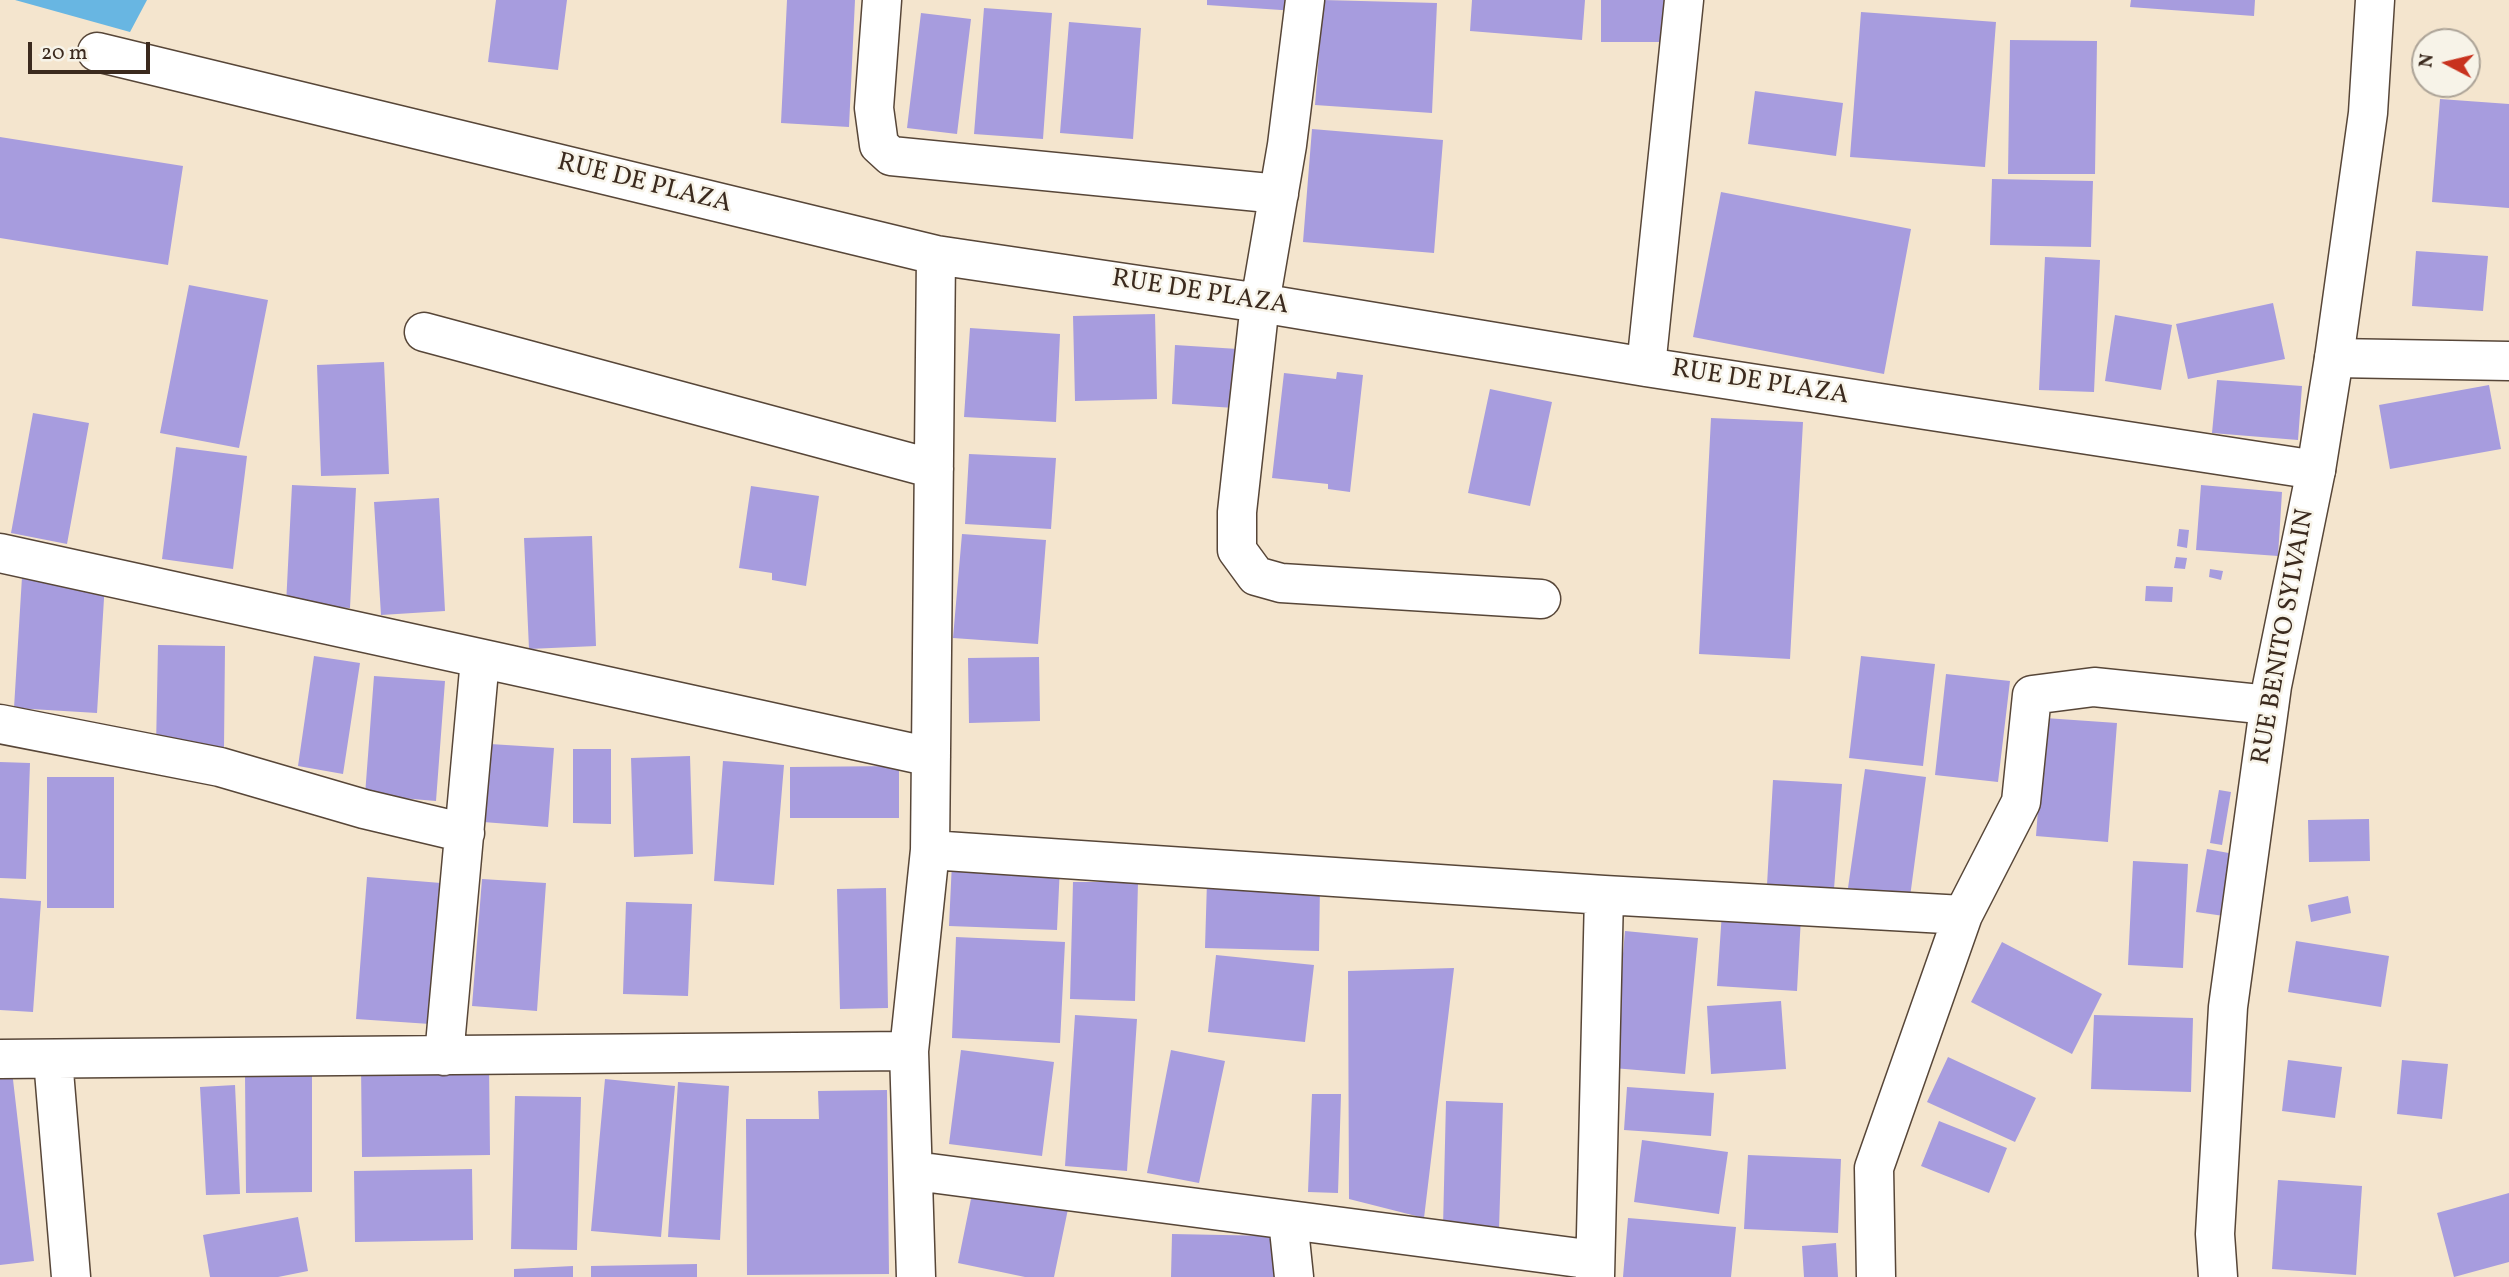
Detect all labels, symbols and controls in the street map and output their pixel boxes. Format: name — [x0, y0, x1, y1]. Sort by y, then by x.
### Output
scale bar — [32, 28, 154, 72]
north arrow — [2411, 28, 2481, 98]
text: 20 m — [41, 39, 87, 68]
text: N — [2413, 52, 2441, 69]
street label: RUE DE PLAZA — [554, 148, 734, 222]
street label: RUE DE PLAZA — [1109, 265, 1291, 323]
street label: RUE DE PLAZA — [1669, 355, 1851, 413]
street label: RUE BENITO SYLVAIN — [2247, 507, 2323, 767]

